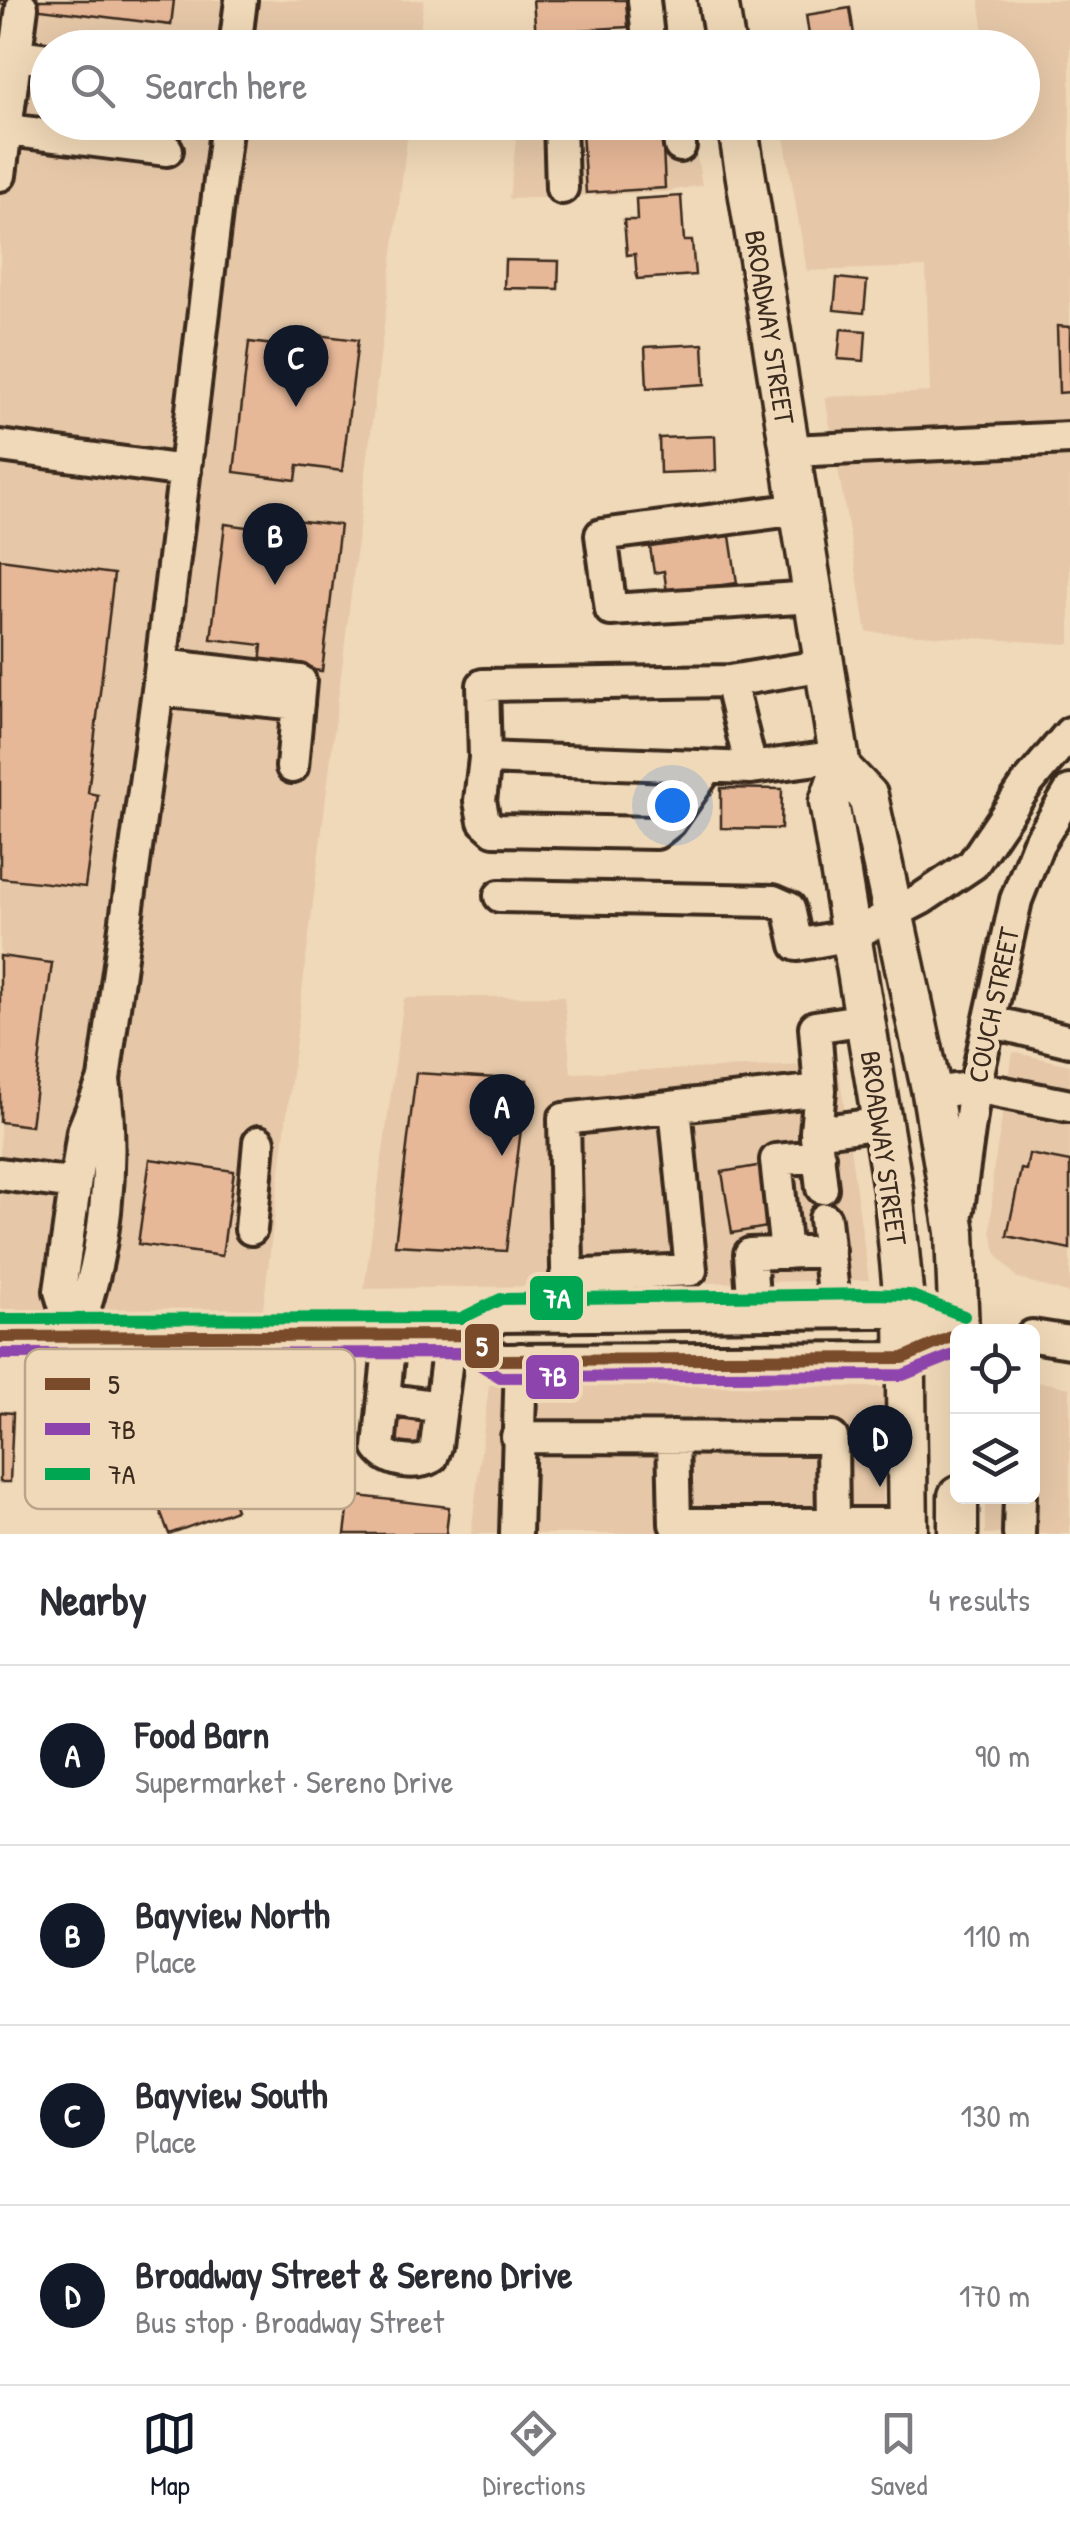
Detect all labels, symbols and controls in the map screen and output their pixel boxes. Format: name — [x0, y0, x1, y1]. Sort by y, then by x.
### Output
search box — [30, 30, 1040, 140]
icon: search — [65, 58, 120, 113]
text: Search here — [145, 59, 307, 111]
street label: BROADWAY STREET — [736, 227, 804, 427]
pin: C — [264, 324, 328, 407]
pin: B — [242, 502, 308, 585]
your location — [647, 780, 698, 831]
street label: COUCH STREET — [958, 923, 1028, 1086]
street label: BROADWAY STREET — [852, 1048, 917, 1248]
pin: A — [470, 1074, 534, 1156]
line badge: 7A — [528, 1274, 585, 1322]
text: 7A — [542, 1279, 571, 1317]
line badge: 5 — [463, 1322, 501, 1370]
map controls — [950, 1324, 1040, 1504]
button: locate — [950, 1324, 1040, 1414]
text: 5 — [476, 1327, 488, 1365]
legend — [25, 1349, 355, 1509]
line badge: 7B — [524, 1353, 581, 1401]
text: 7B — [538, 1357, 567, 1395]
text: 5 — [108, 1365, 120, 1403]
pin: D — [848, 1404, 912, 1487]
text: 7B — [108, 1410, 136, 1448]
button: layers — [950, 1414, 1040, 1504]
text: 7A — [108, 1455, 136, 1493]
text: Nearby — [40, 1571, 147, 1628]
text: 4 results — [929, 1578, 1030, 1621]
text: Food Barn — [135, 1708, 269, 1760]
text: A — [65, 1734, 80, 1777]
text: 90 m — [975, 1734, 1030, 1777]
text: Supermarket · Sereno Drive — [135, 1760, 453, 1803]
text: Bayview North — [135, 1888, 330, 1940]
text: B — [64, 1914, 81, 1957]
text: 110 m — [963, 1914, 1030, 1957]
text: Place — [135, 1940, 197, 1983]
text: Bayview South — [135, 2068, 327, 2120]
text: C — [64, 2094, 81, 2137]
text: 130 m — [961, 2094, 1030, 2137]
text: Place — [135, 2120, 197, 2163]
text: Broadway Street & Sereno Drive — [135, 2248, 572, 2300]
text: D — [65, 2274, 80, 2317]
text: 170 m — [959, 2274, 1030, 2317]
text: Bus stop · Broadway Street — [135, 2300, 444, 2343]
tab: Map — [142, 2406, 197, 2504]
tab: Directions — [482, 2406, 585, 2504]
tab: Saved — [870, 2406, 928, 2504]

